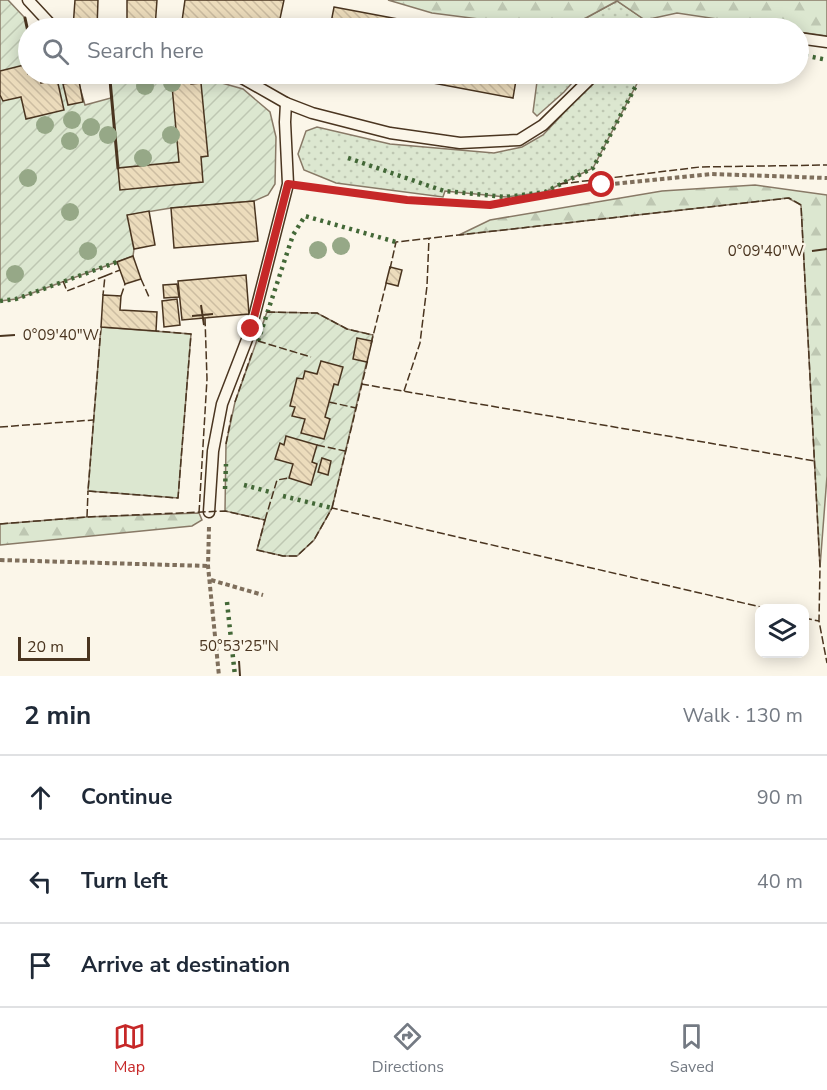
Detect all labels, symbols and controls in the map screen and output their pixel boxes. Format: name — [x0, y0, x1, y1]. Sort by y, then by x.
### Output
search box — [18, 18, 809, 84]
icon: search — [39, 35, 72, 68]
text: Search here — [87, 36, 204, 66]
route start — [588, 171, 614, 197]
text: 0°09'40"W — [728, 241, 805, 261]
route end — [237, 315, 263, 341]
text: 0°09'40"W — [23, 325, 100, 345]
map controls — [755, 604, 809, 658]
button: layers — [755, 604, 809, 658]
scale bar — [18, 634, 90, 662]
text: 20 m — [27, 636, 64, 658]
text: 50°53'25"N — [199, 636, 279, 656]
text: 2 min — [24, 698, 91, 733]
text: Walk · 130 m — [683, 702, 803, 729]
icon: ahead — [24, 781, 57, 814]
text: Continue — [81, 782, 172, 812]
text: 90 m — [757, 784, 803, 811]
icon: left — [24, 865, 57, 898]
text: Turn left — [81, 866, 168, 896]
text: 40 m — [757, 868, 803, 895]
icon: arrive — [24, 949, 57, 982]
text: Arrive at destination — [81, 950, 290, 980]
tab: Map — [113, 1020, 146, 1078]
tab: Directions — [372, 1020, 444, 1078]
tab: Saved — [670, 1020, 714, 1078]

